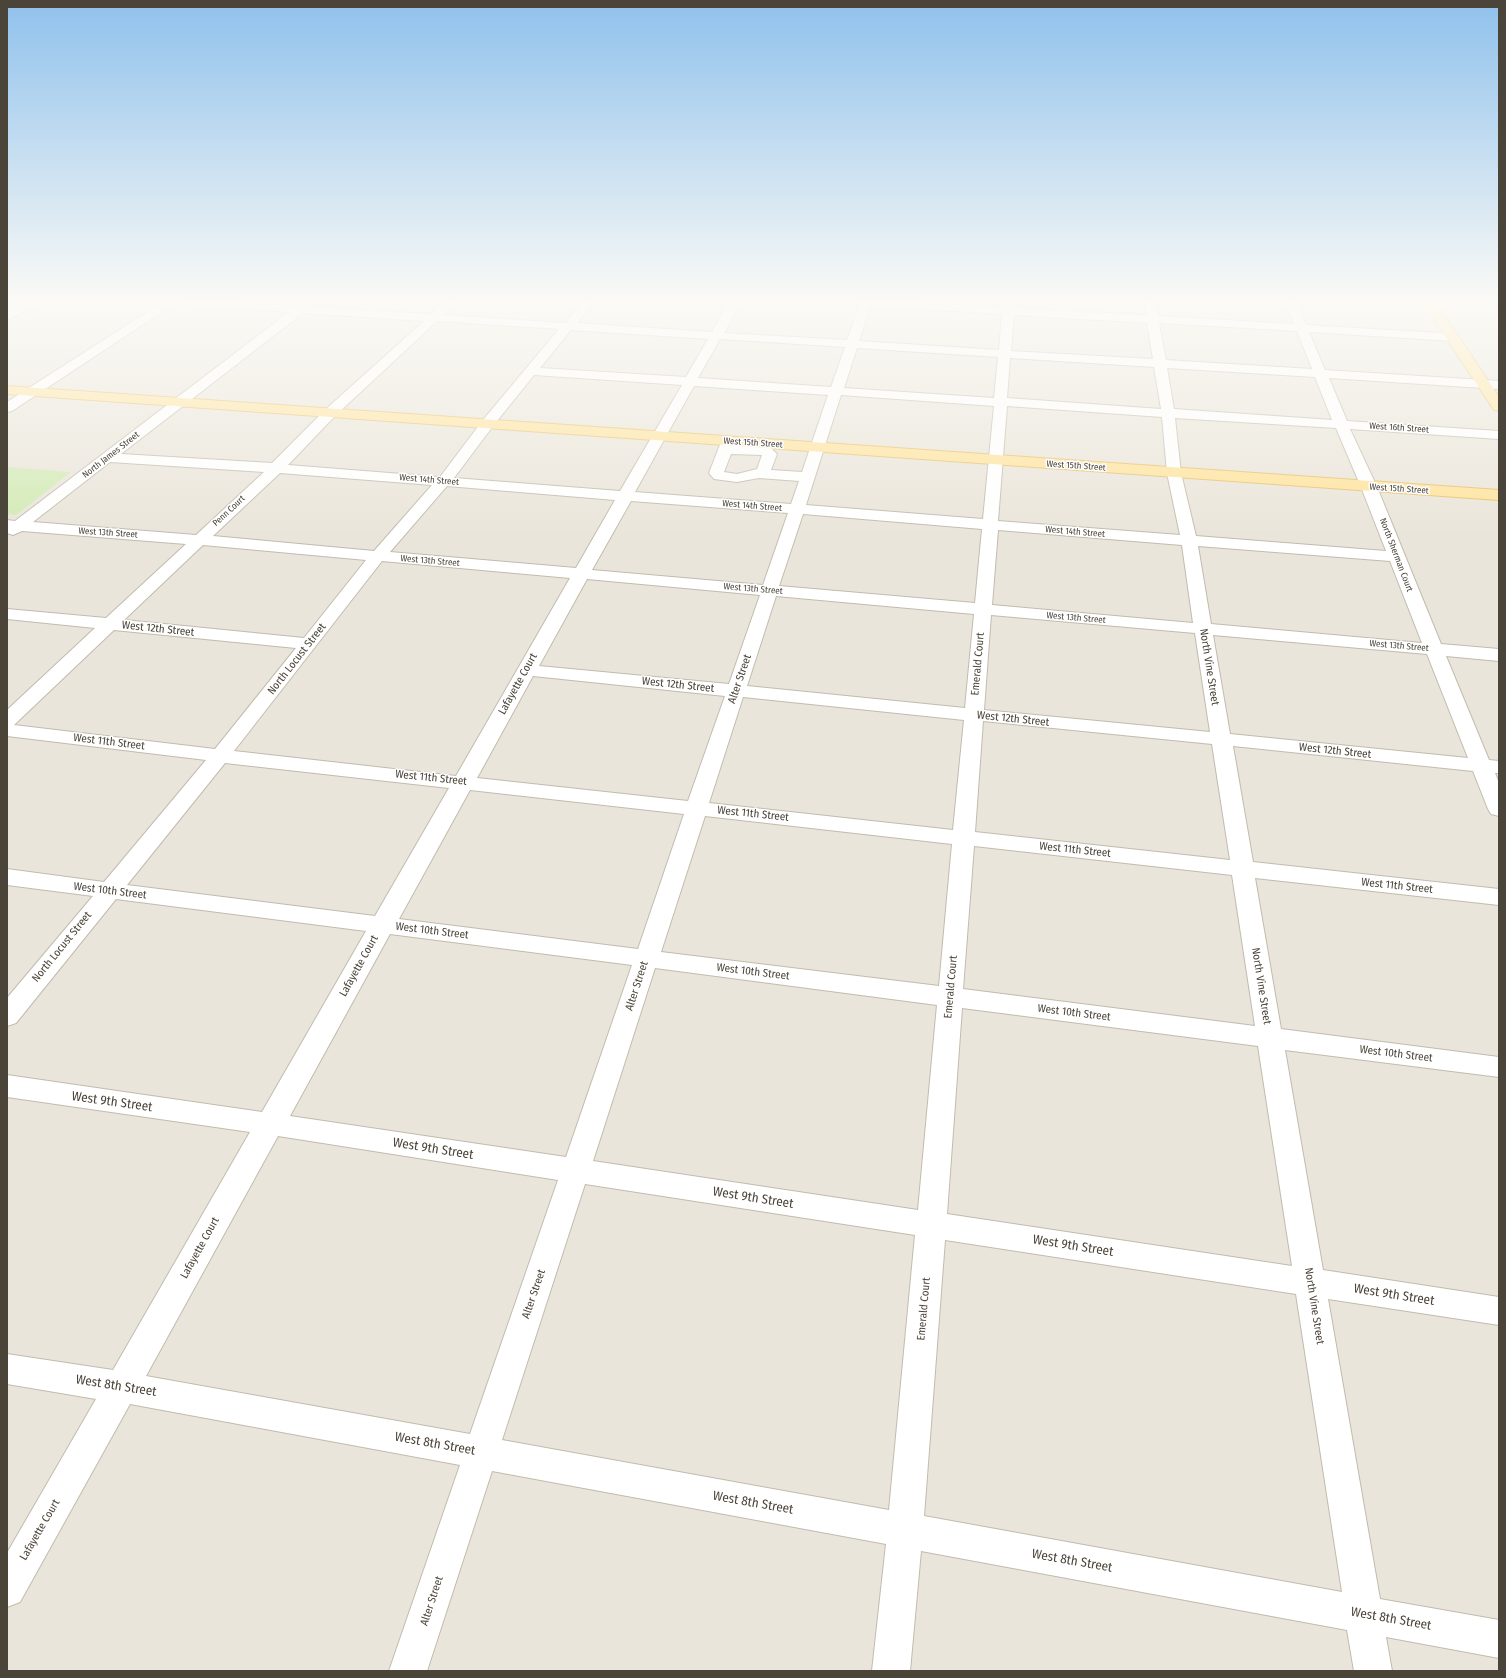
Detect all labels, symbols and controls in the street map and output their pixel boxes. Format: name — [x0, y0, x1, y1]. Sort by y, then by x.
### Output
street label: West 16th Street — [1369, 421, 1429, 435]
street label: North James Street — [80, 429, 142, 481]
street label: West 15th Street — [723, 436, 783, 450]
street label: West 15th Street — [1046, 459, 1106, 473]
street label: West 14th Street — [399, 472, 459, 488]
street label: West 15th Street — [1369, 482, 1429, 496]
street label: Penn Court — [211, 493, 247, 529]
street label: West 14th Street — [722, 498, 782, 514]
street label: North Sherman Court — [1377, 517, 1415, 593]
street label: West 14th Street — [1045, 524, 1105, 540]
street label: West 13th Street — [78, 526, 138, 540]
street label: West 13th Street — [400, 553, 460, 569]
street label: West 13th Street — [723, 581, 783, 597]
street label: West 13th Street — [1046, 610, 1106, 626]
street label: West 12th Street — [121, 619, 195, 639]
street label: North Locust Street — [265, 621, 329, 697]
street label: North Vine Street — [1196, 628, 1222, 706]
street label: Emerald Court — [969, 632, 987, 696]
street label: West 13th Street — [1369, 638, 1429, 654]
street label: Lafayette Court — [496, 651, 540, 717]
street label: Alter Street — [725, 653, 755, 705]
street label: West 12th Street — [641, 675, 715, 695]
street label: West 12th Street — [976, 709, 1050, 729]
street label: West 11th Street — [73, 731, 145, 753]
street label: West 12th Street — [1298, 741, 1372, 761]
street label: West 11th Street — [395, 768, 467, 788]
street label: West 11th Street — [717, 804, 789, 824]
street label: West 11th Street — [1039, 840, 1111, 860]
street label: West 11th Street — [1361, 876, 1433, 896]
street label: West 10th Street — [73, 880, 147, 902]
street label: North Locust Street — [29, 909, 95, 985]
street label: West 10th Street — [395, 920, 469, 942]
street label: Lafayette Court — [337, 933, 381, 999]
street label: North Vine Street — [1248, 947, 1274, 1025]
street label: Emerald Court — [942, 955, 960, 1019]
street label: Alter Street — [623, 960, 651, 1012]
street label: West 10th Street — [716, 961, 790, 983]
street label: West 10th Street — [1037, 1002, 1111, 1024]
street label: West 10th Street — [1359, 1043, 1433, 1065]
street label: West 9th Street — [71, 1089, 153, 1115]
street label: West 9th Street — [392, 1135, 474, 1163]
street label: West 9th Street — [712, 1184, 794, 1212]
street label: Lafayette Court — [178, 1215, 222, 1281]
street label: West 9th Street — [1032, 1232, 1114, 1260]
street label: North Vine Street — [1301, 1267, 1327, 1345]
street label: Alter Street — [519, 1268, 549, 1320]
street label: Emerald Court — [915, 1277, 933, 1341]
street label: West 9th Street — [1353, 1281, 1435, 1309]
street label: West 8th Street — [75, 1372, 157, 1400]
street label: West 8th Street — [394, 1429, 476, 1459]
street label: West 8th Street — [712, 1488, 794, 1518]
street label: Lafayette Court — [17, 1497, 63, 1563]
street label: West 8th Street — [1031, 1546, 1113, 1576]
street label: Alter Street — [418, 1575, 446, 1627]
street label: West 8th Street — [1350, 1604, 1432, 1634]

